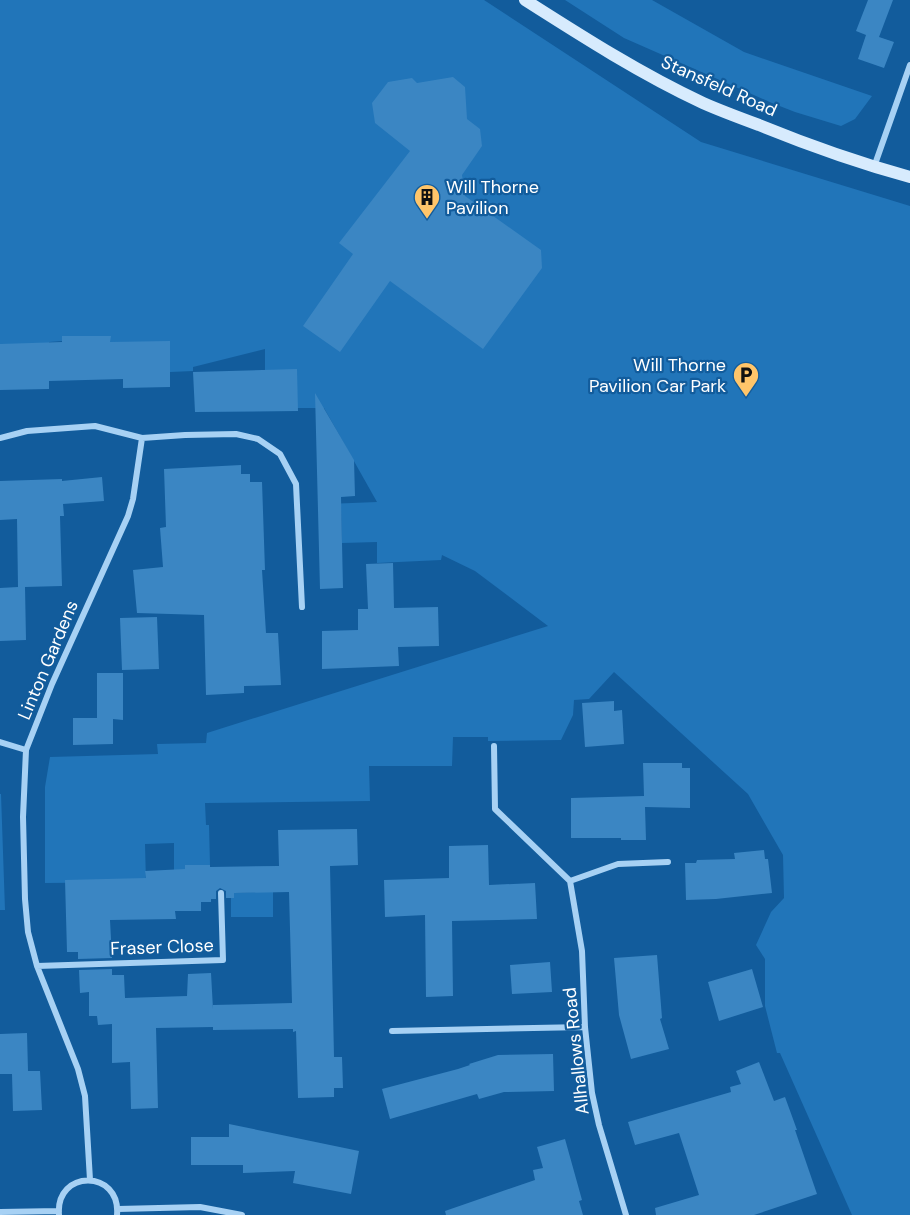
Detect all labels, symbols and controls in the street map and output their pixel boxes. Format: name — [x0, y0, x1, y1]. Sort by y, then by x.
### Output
street label: Stansfeld Road — [657, 50, 781, 122]
place label: Will Thorne Pavilion — [446, 175, 539, 220]
building icon: Will Thorne Pavilion — [412, 182, 442, 220]
place label: Will Thorne Pavilion Car Park — [589, 353, 726, 398]
parking icon: Will Thorne Pavilion Car Park — [731, 360, 761, 398]
street label: Linton Gardens — [12, 597, 84, 723]
street label: Fraser Close — [110, 933, 214, 961]
street label: Allhallows Road — [557, 986, 595, 1116]

